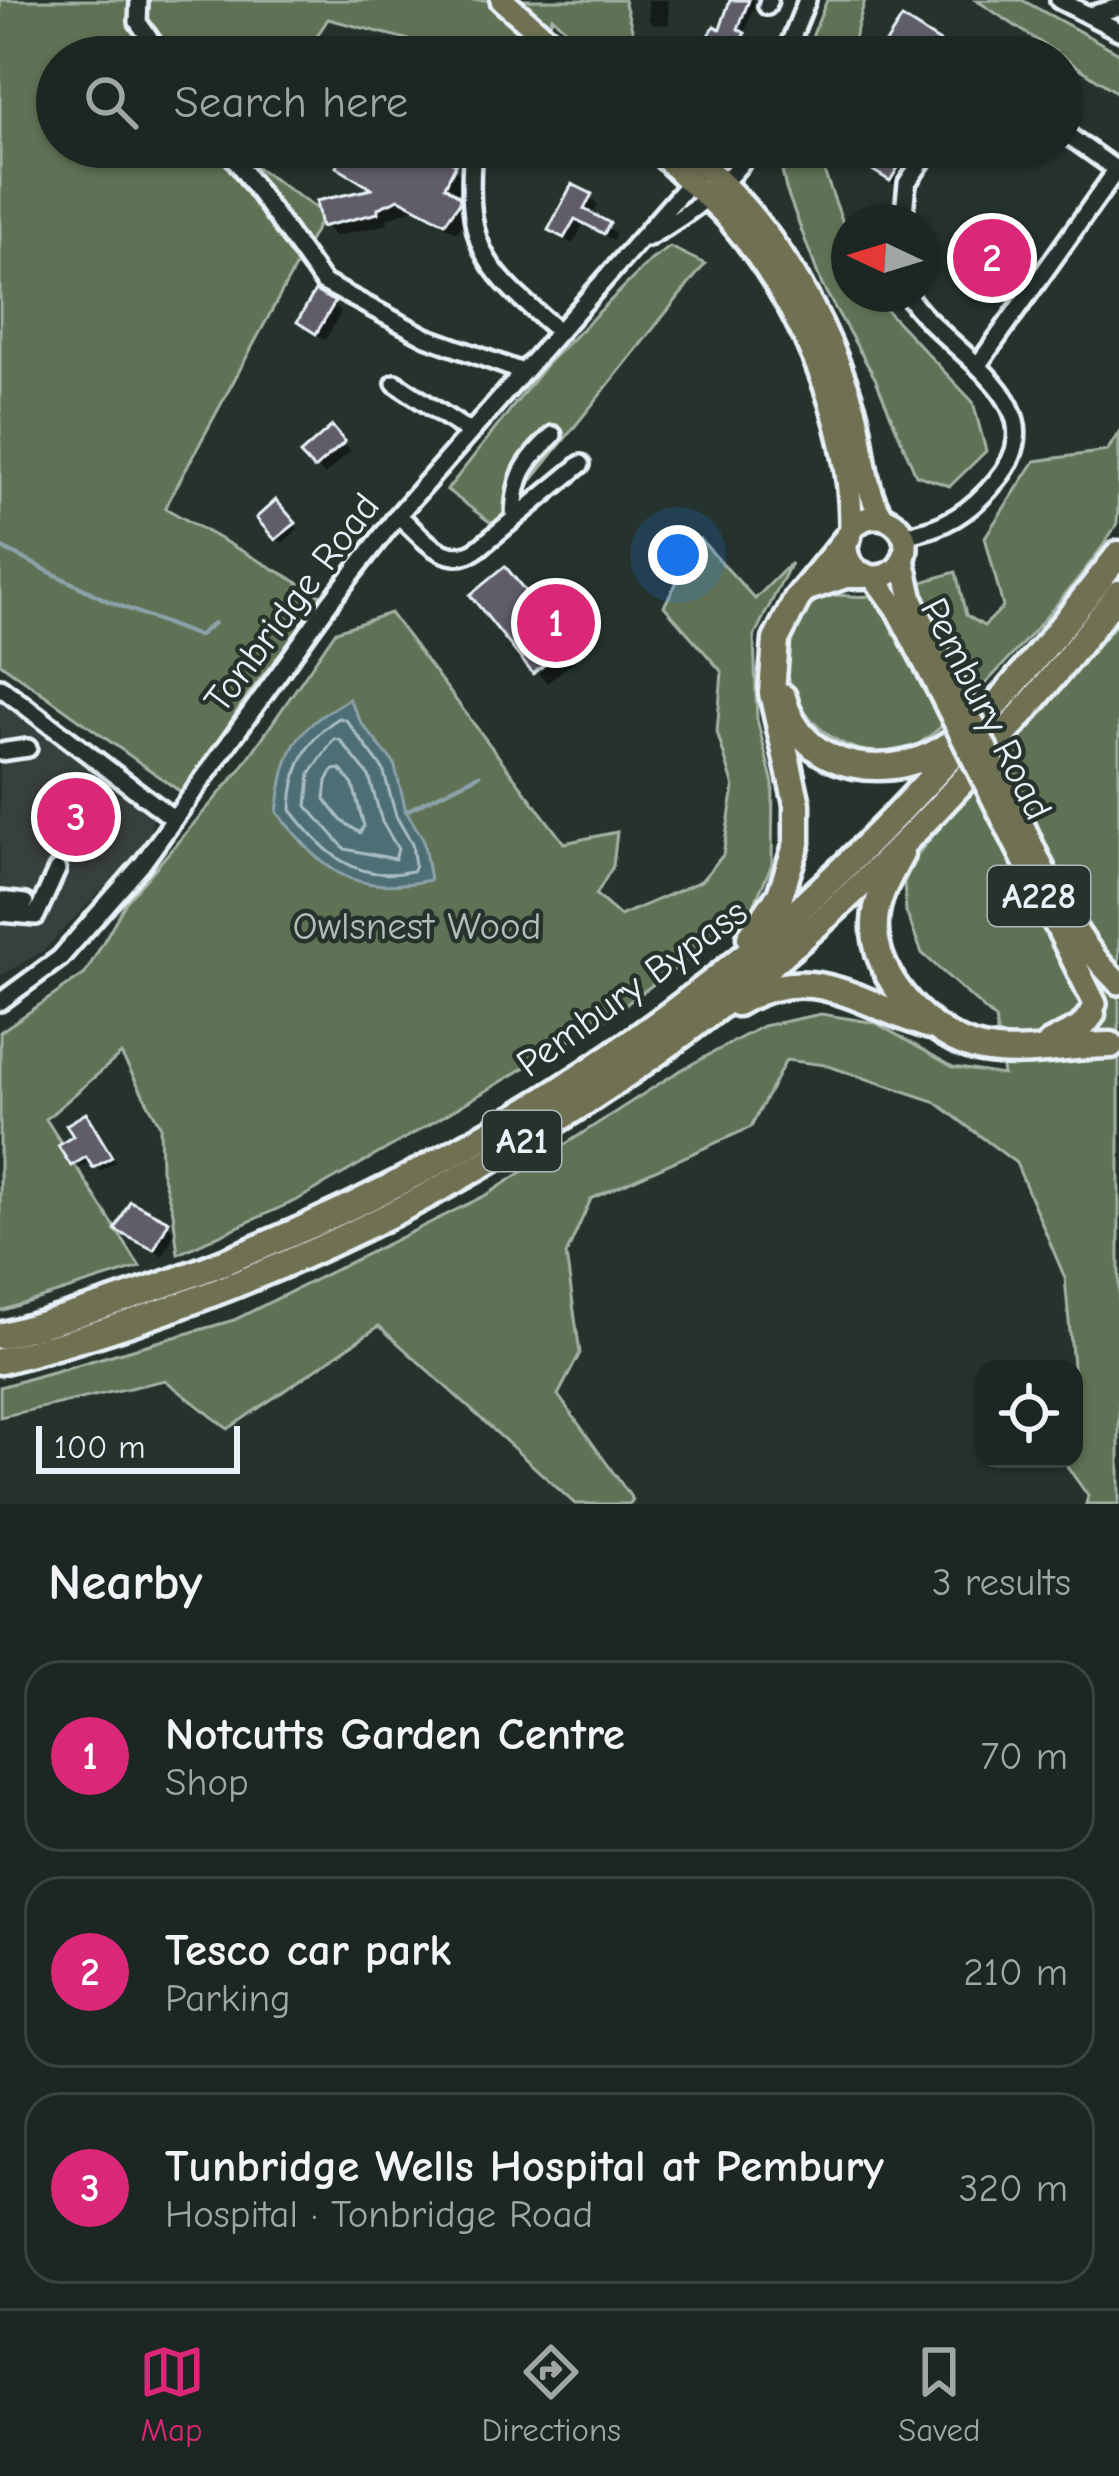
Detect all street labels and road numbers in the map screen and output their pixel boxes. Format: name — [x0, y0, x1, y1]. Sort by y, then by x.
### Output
street label: Tonbridge Road — [195, 485, 389, 721]
street label: Pembury Road — [911, 591, 1061, 827]
road number: A228 — [988, 866, 1090, 926]
street label: Pembury Bypass — [508, 889, 756, 1087]
road number: A21 — [483, 1111, 561, 1171]

